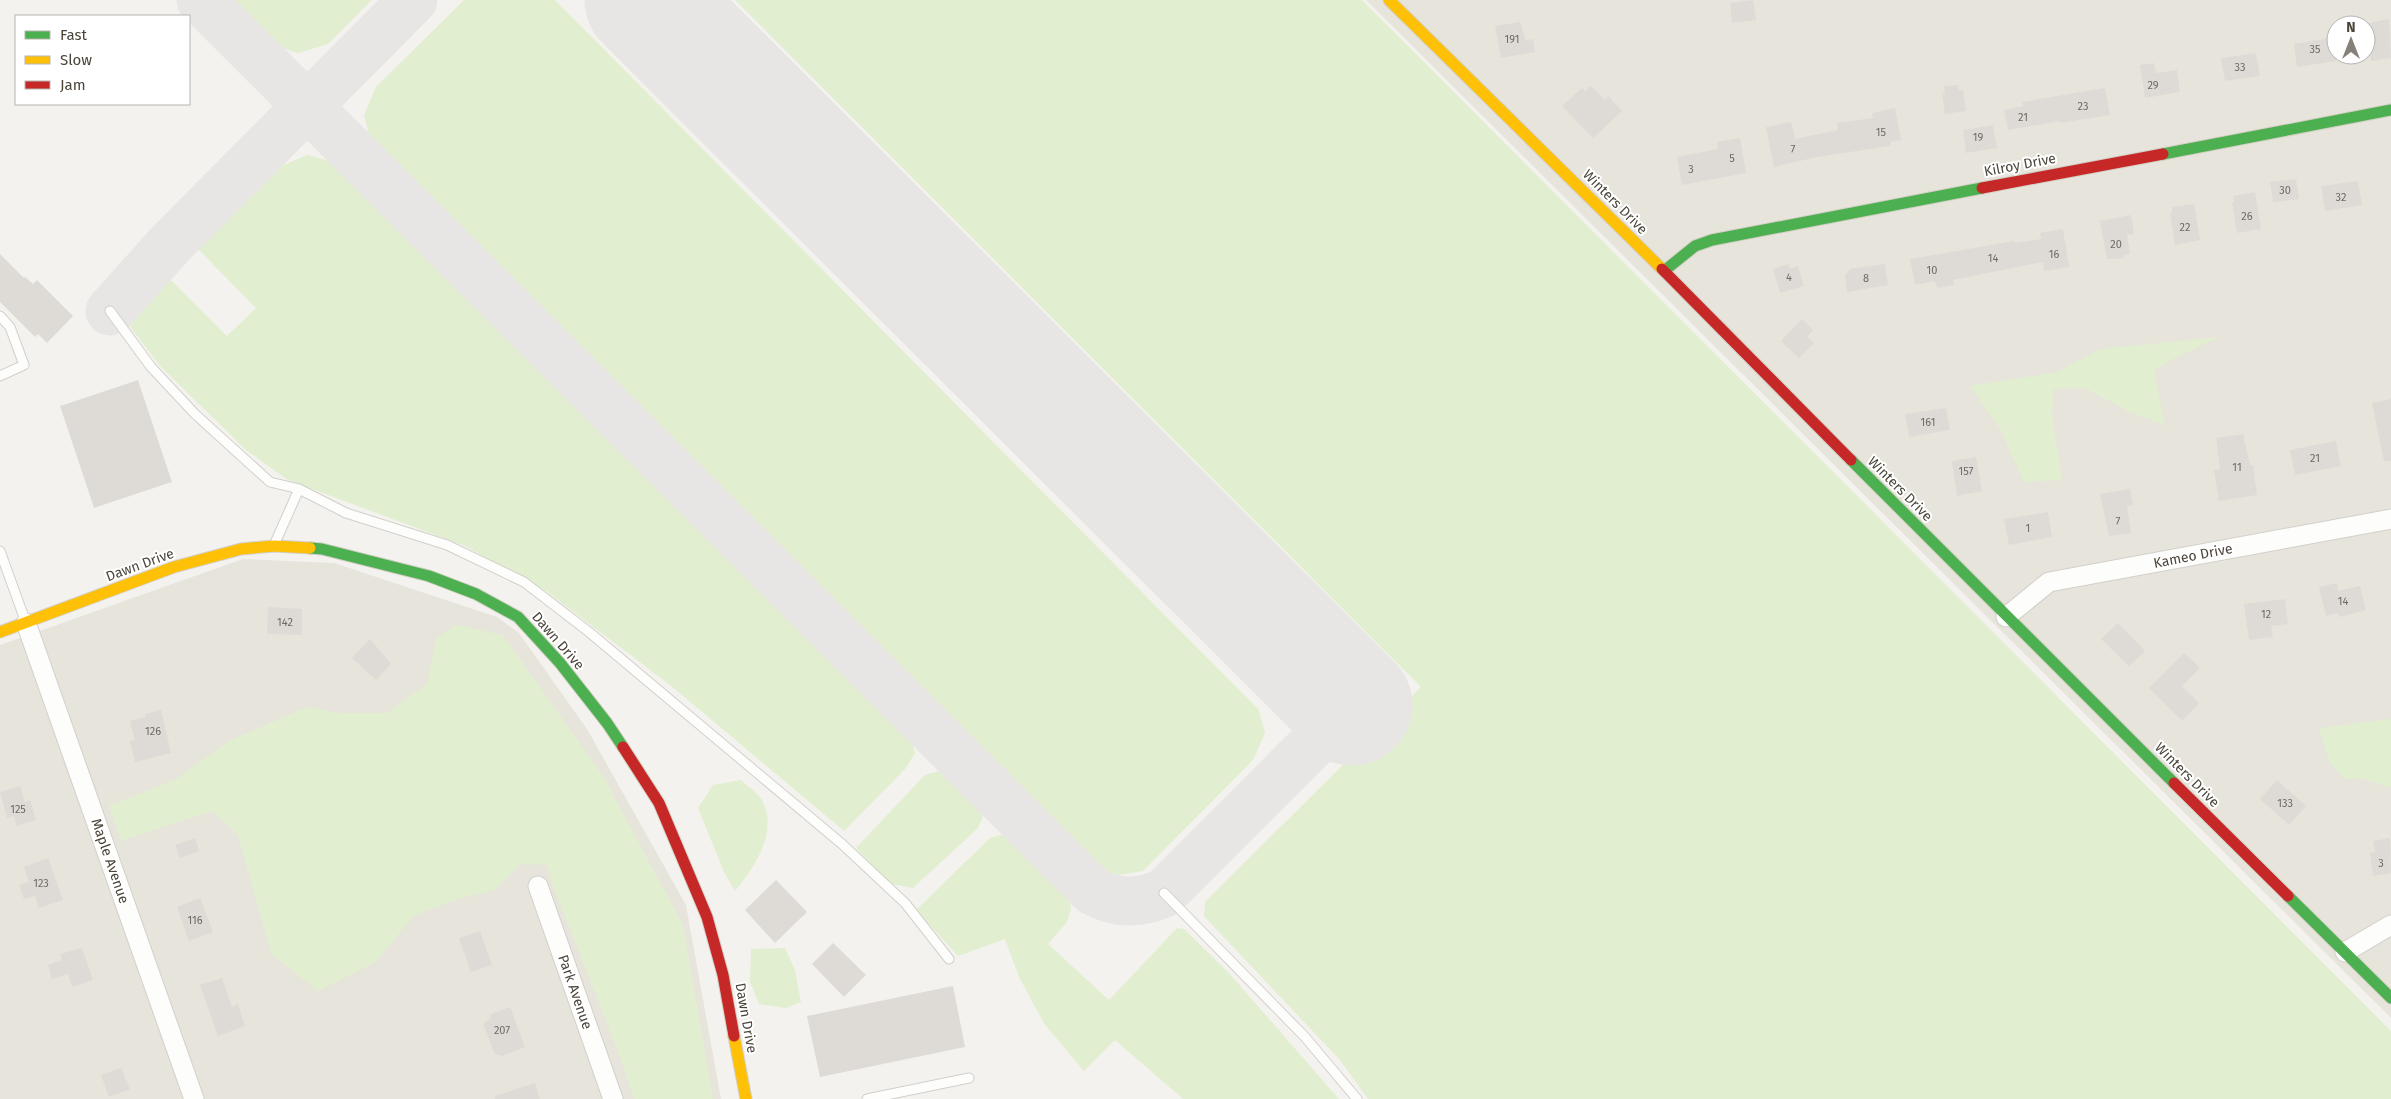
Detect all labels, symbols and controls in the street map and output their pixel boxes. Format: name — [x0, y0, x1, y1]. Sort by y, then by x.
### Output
legend — [15, 15, 190, 105]
north arrow — [2326, 15, 2376, 65]
text: N — [2346, 19, 2356, 36]
text: Fast — [60, 26, 87, 44]
house number: 191 — [1504, 33, 1520, 46]
house number: 35 — [2310, 43, 2321, 56]
text: Slow — [60, 51, 92, 69]
house number: 33 — [2235, 61, 2245, 74]
text: Jam — [60, 76, 86, 94]
house number: 29 — [2147, 79, 2159, 92]
house number: 23 — [2078, 100, 2088, 113]
house number: 21 — [2018, 111, 2028, 124]
house number: 15 — [1876, 126, 1887, 139]
house number: 19 — [1973, 131, 1983, 144]
house number: 7 — [1791, 143, 1796, 156]
street label: Kilroy Drive — [1983, 150, 2057, 180]
house number: 5 — [1729, 152, 1735, 165]
house number: 3 — [1688, 163, 1694, 176]
street label: Winters Drive — [1579, 166, 1651, 238]
house number: 30 — [2279, 184, 2291, 197]
house number: 32 — [2336, 191, 2346, 204]
house number: 26 — [2241, 210, 2253, 223]
house number: 22 — [2180, 221, 2190, 234]
house number: 20 — [2110, 238, 2122, 251]
house number: 16 — [2049, 248, 2059, 261]
house number: 14 — [1988, 252, 1998, 265]
house number: 10 — [1927, 264, 1937, 277]
house number: 4 — [1786, 271, 1792, 284]
house number: 8 — [1863, 272, 1869, 285]
house number: 161 — [1921, 416, 1935, 429]
house number: 21 — [2310, 452, 2320, 465]
street label: Winters Drive — [1864, 453, 1936, 525]
house number: 11 — [2232, 461, 2242, 474]
house number: 157 — [1959, 465, 1974, 478]
house number: 7 — [2116, 515, 2121, 528]
house number: 1 — [2026, 522, 2030, 535]
street label: Kameo Drive — [2152, 540, 2234, 572]
street label: Dawn Drive — [104, 545, 176, 585]
house number: 14 — [2338, 595, 2348, 608]
house number: 12 — [2261, 608, 2271, 621]
street label: Dawn Drive — [528, 609, 588, 673]
house number: 142 — [277, 616, 293, 629]
house number: 126 — [145, 725, 161, 738]
street label: Winters Drive — [2151, 739, 2223, 811]
house number: 133 — [2277, 797, 2293, 810]
house number: 125 — [10, 803, 26, 816]
street label: Maple Avenue — [88, 816, 132, 906]
house number: 3 — [2378, 857, 2384, 870]
house number: 123 — [33, 877, 49, 890]
house number: 116 — [187, 914, 203, 927]
street label: Park Avenue — [554, 952, 596, 1032]
street label: Dawn Drive — [731, 981, 761, 1055]
house number: 207 — [494, 1024, 510, 1037]

